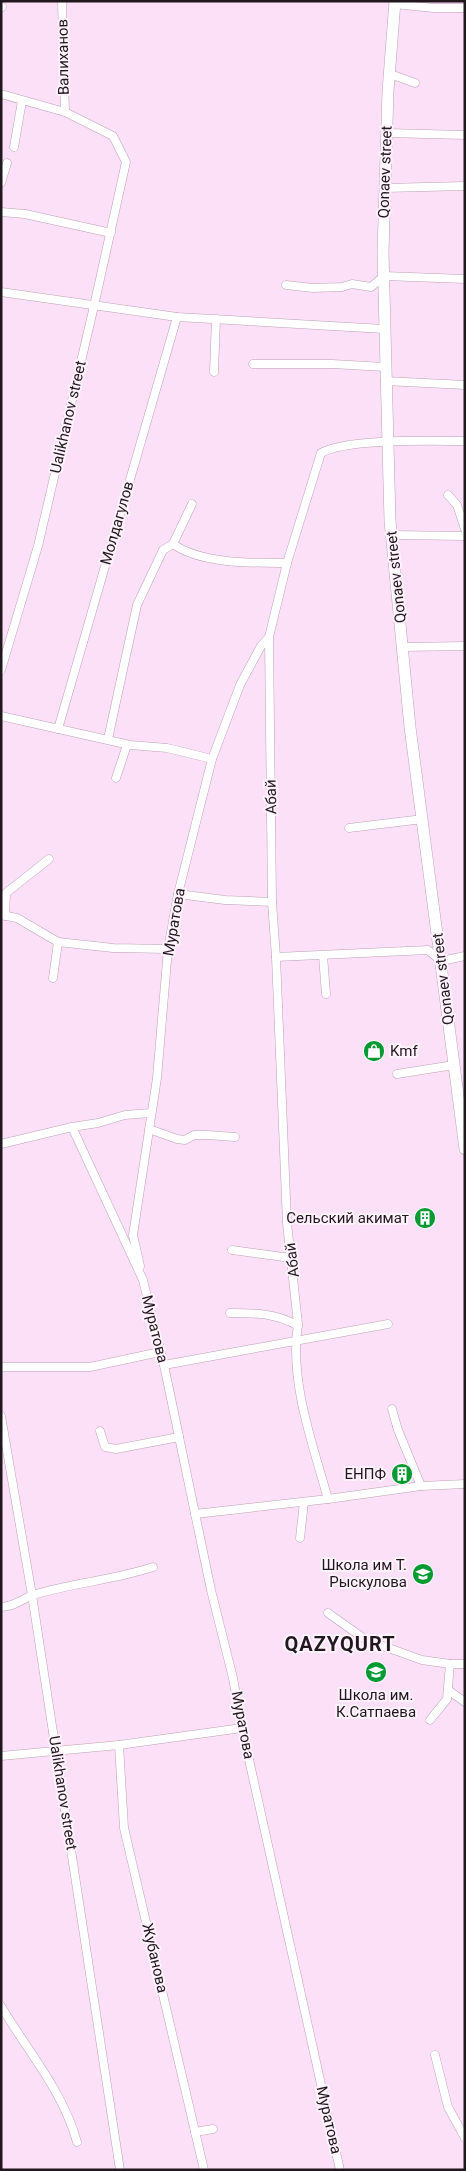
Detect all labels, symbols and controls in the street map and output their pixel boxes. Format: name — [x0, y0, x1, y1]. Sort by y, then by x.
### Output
street label: Валиханов — [53, 19, 73, 95]
street label: Qonaev street — [374, 125, 396, 219]
street label: Ualikhanov street — [46, 359, 90, 475]
street label: Молдагулов — [96, 479, 138, 567]
street label: Qonaev street — [382, 530, 410, 624]
street label: Абай — [262, 779, 280, 815]
street label: Муратова — [159, 887, 189, 957]
street label: Qonaev street — [428, 932, 458, 1026]
shop icon: Kmf — [362, 1039, 386, 1063]
place label: Kmf — [390, 1042, 418, 1060]
building icon: Сельский акимат — [413, 1206, 437, 1230]
place label: Сельский акимат — [286, 1209, 409, 1227]
street label: Абай — [281, 1242, 303, 1278]
street label: Муратова — [138, 1293, 172, 1365]
building icon: ЕНПФ — [390, 1462, 414, 1486]
place label: ЕНПФ — [344, 1465, 386, 1483]
place label: Школа им Т. Рыскулова — [321, 1556, 407, 1591]
school or university icon: Школа им Т. Рыскулова — [411, 1562, 435, 1586]
district label: QAZYQURT — [284, 1632, 396, 1656]
school or university icon: Школа им. К.Сатпаева — [364, 1660, 388, 1684]
place label: Школа им. К.Сатпаева — [336, 1686, 416, 1721]
street label: Муратова — [228, 1689, 258, 1761]
street label: Ualikhanov street — [45, 1735, 81, 1851]
street label: Жубанова — [138, 1921, 172, 1995]
street label: Муратова — [312, 2084, 346, 2156]

